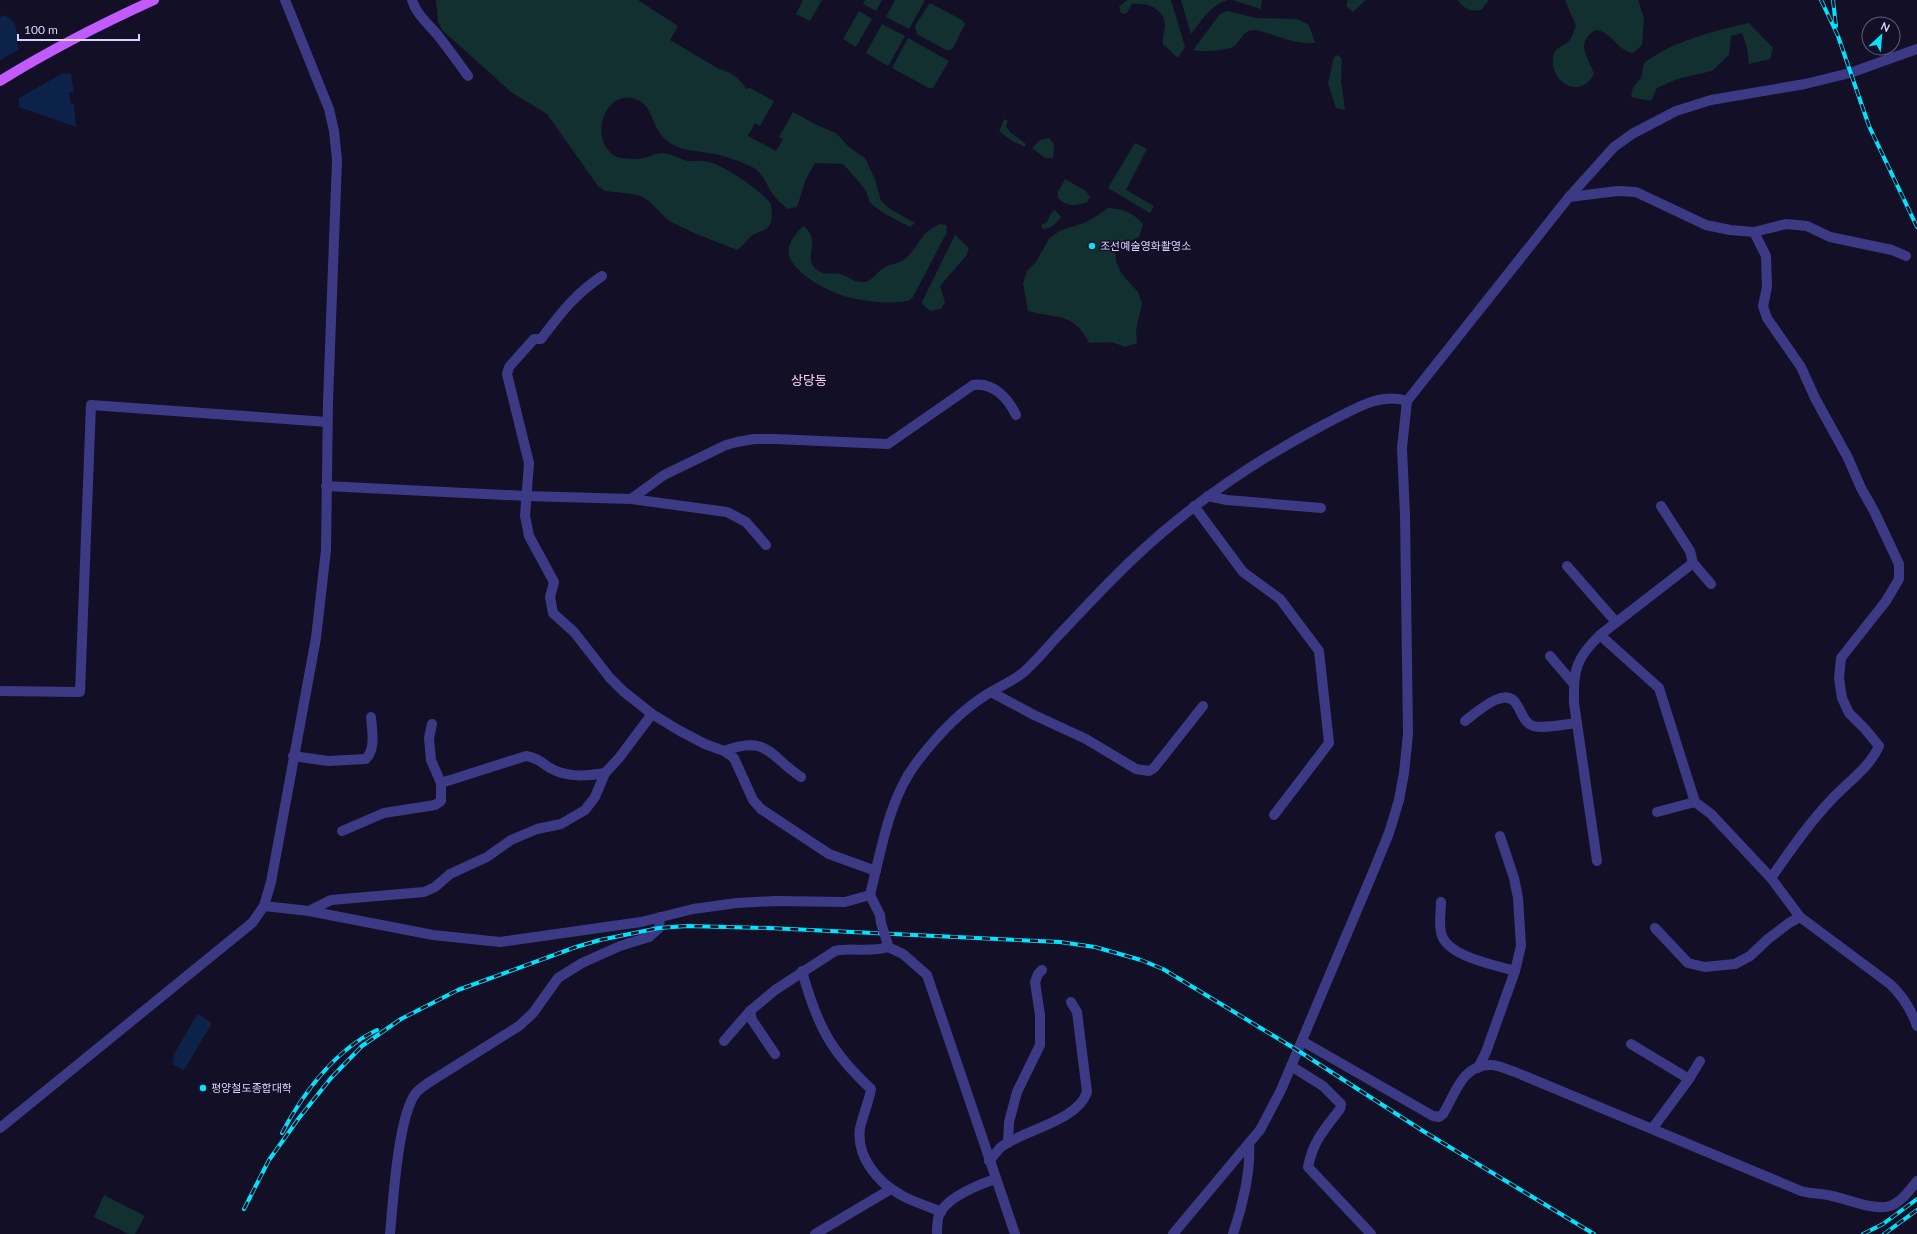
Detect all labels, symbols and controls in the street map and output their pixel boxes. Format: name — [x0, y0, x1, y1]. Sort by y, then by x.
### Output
scale bar — [18, 16, 139, 42]
north arrow — [1861, 16, 1901, 56]
text: N — [1879, 19, 1892, 34]
text: 100 m — [24, 22, 58, 37]
place label: 조선예술영화촬영소 — [1100, 239, 1191, 252]
marker: 조선예술영화촬영소 — [1087, 241, 1097, 251]
district label: 상당동 — [791, 372, 827, 388]
place label: 평양철도종합대학 — [211, 1081, 292, 1094]
marker: 평양철도종합대학 — [198, 1083, 208, 1093]

